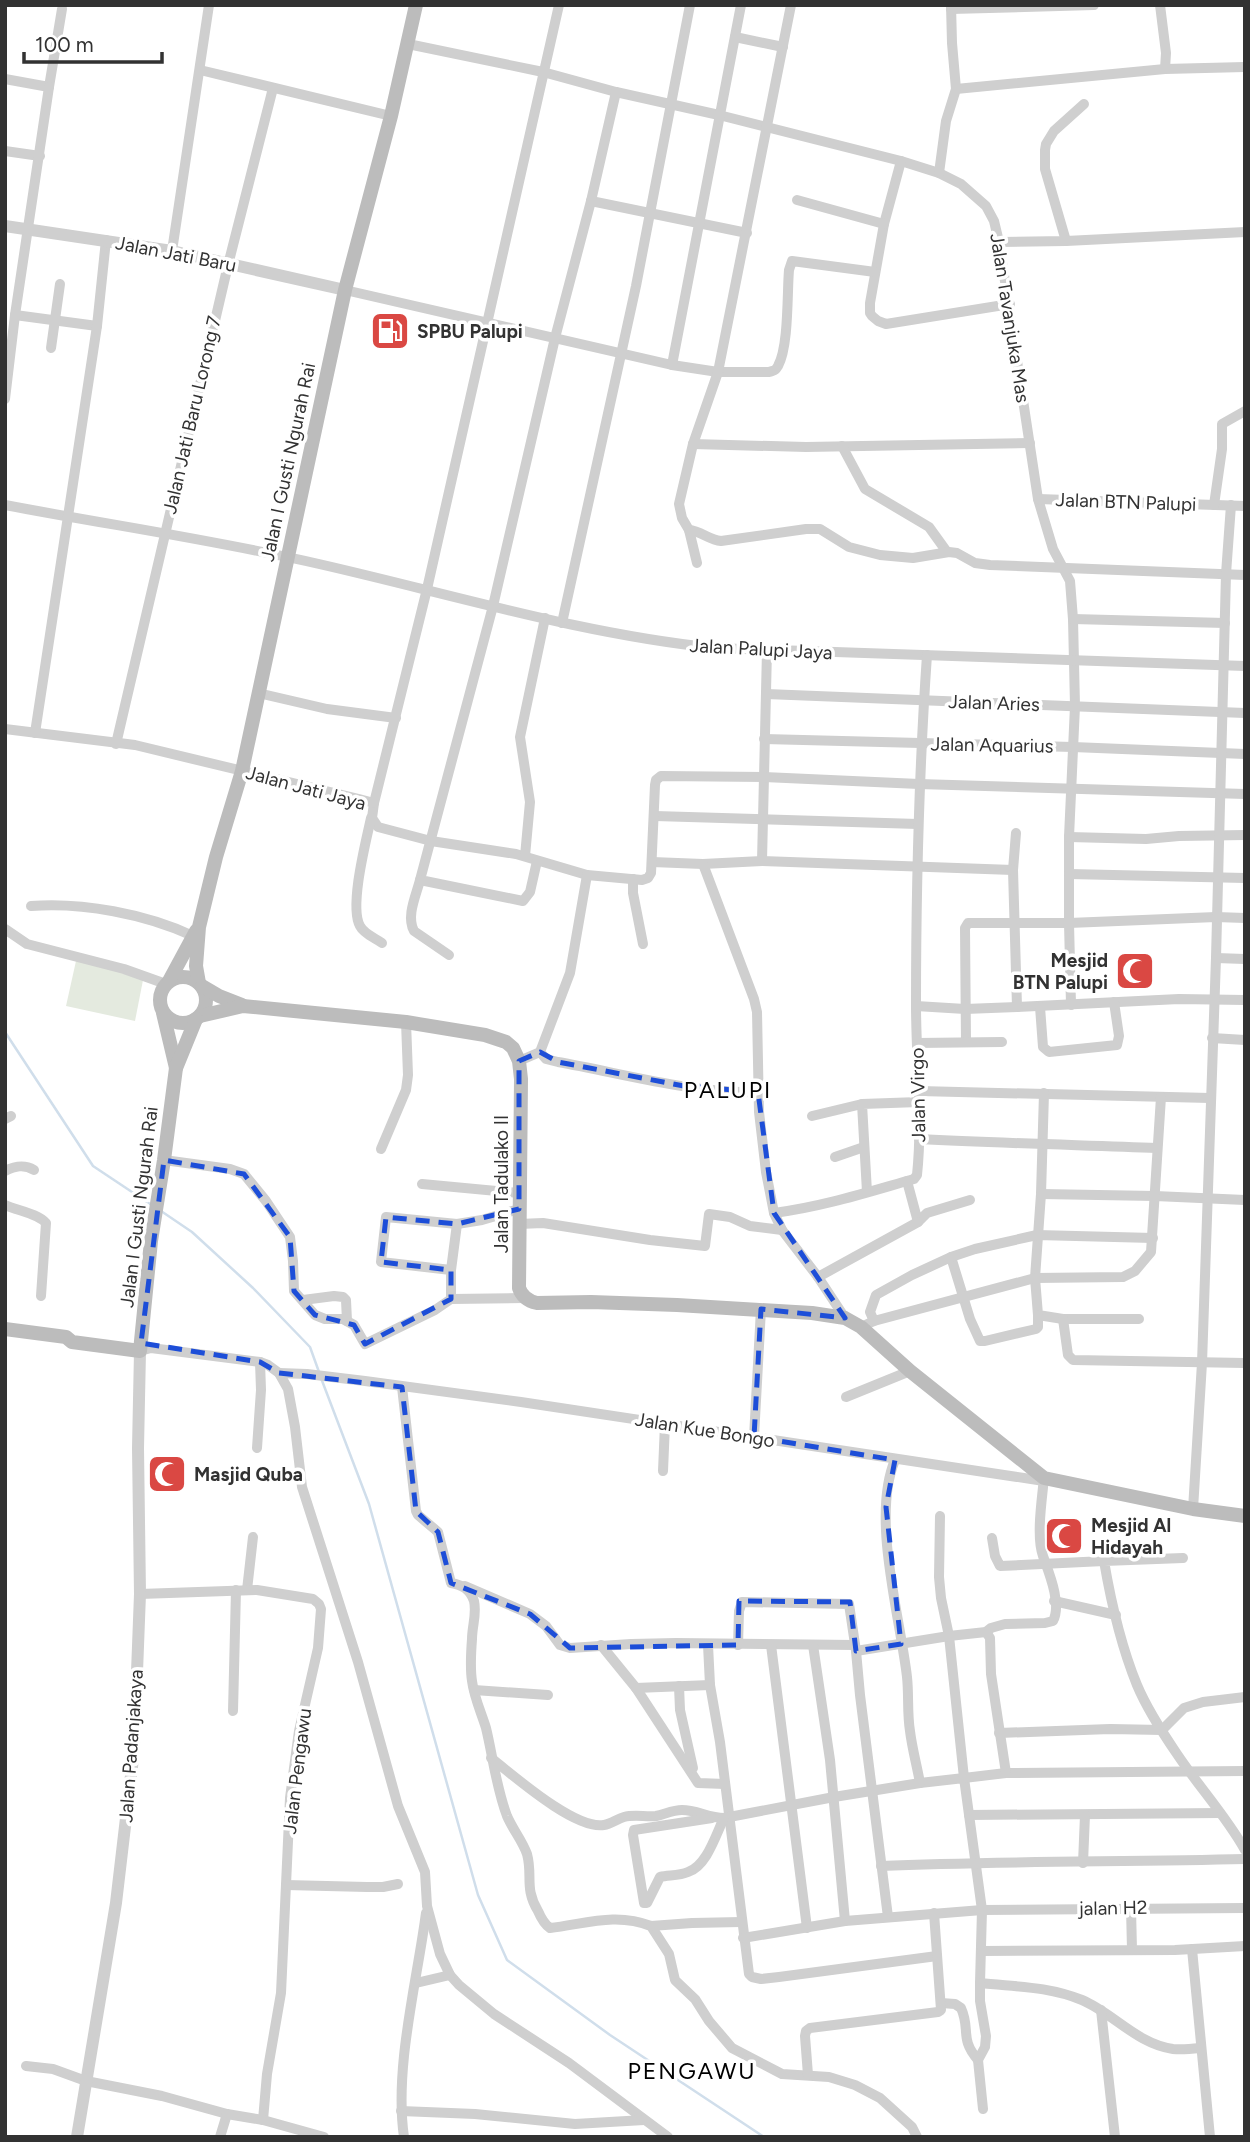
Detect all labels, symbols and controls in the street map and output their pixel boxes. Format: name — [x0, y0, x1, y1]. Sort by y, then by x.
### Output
scale bar — [24, 21, 163, 65]
text: 100 m — [35, 32, 94, 57]
street label: Jalan Jati Baru — [114, 231, 238, 277]
street label: Jalan Tavanjuka Mas — [985, 232, 1035, 404]
fuel station icon: SPBU Palupi — [369, 310, 411, 352]
street label: Jalan Jati Baru Lorong 7 — [158, 314, 226, 516]
place label: SPBU Palupi — [417, 320, 523, 343]
street label: Jalan I Gusti Ngurah Rai — [256, 361, 320, 563]
street label: Jalan BTN Palupi — [1055, 488, 1197, 516]
street label: Jalan Palupi Jaya — [689, 634, 833, 664]
street label: Jalan Aries — [948, 690, 1040, 716]
street label: Jalan Aquarius — [930, 732, 1054, 758]
street label: Jalan Jati Jaya — [244, 761, 368, 815]
place label: Mesjid BTN Palupi — [1013, 949, 1108, 994]
mosque icon: Mesjid BTN Palupi — [1114, 950, 1156, 992]
street label: Jalan Virgo — [906, 1047, 930, 1143]
district label: PALUPI — [684, 1076, 772, 1104]
street label: Jalan I Gusti Ngurah Rai — [115, 1105, 163, 1309]
street label: Jalan Tadulako II — [490, 1115, 513, 1253]
street label: Jalan Kue Bongo — [633, 1408, 777, 1452]
mosque icon: Masjid Quba — [146, 1453, 188, 1495]
place label: Masjid Quba — [194, 1463, 303, 1486]
place label: Mesjid Al Hidayah — [1091, 1514, 1171, 1559]
mosque icon: Mesjid Al Hidayah — [1043, 1515, 1085, 1557]
street label: Jalan Padanjakaya — [114, 1669, 148, 1823]
street label: Jalan Pengawu — [278, 1707, 316, 1835]
street label: jalan H2 — [1077, 1896, 1148, 1920]
district label: PENGAWU — [627, 2057, 757, 2085]

